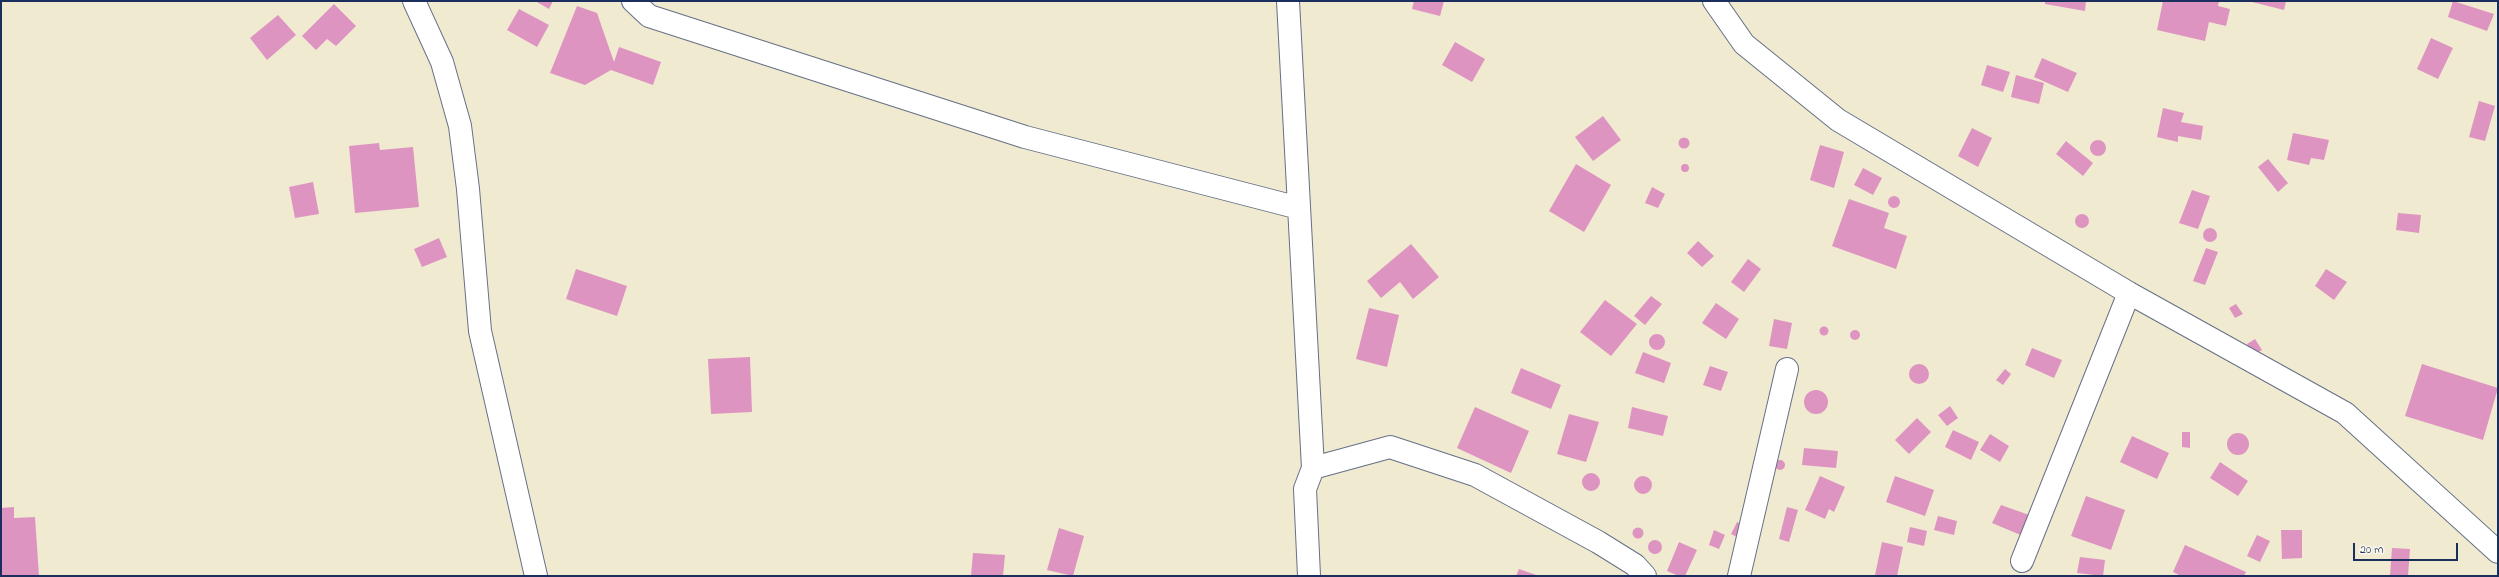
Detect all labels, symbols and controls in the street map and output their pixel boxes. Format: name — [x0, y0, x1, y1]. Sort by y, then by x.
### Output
scale bar — [2355, 535, 2460, 561]
text: 20 m — [2360, 541, 2383, 559]

